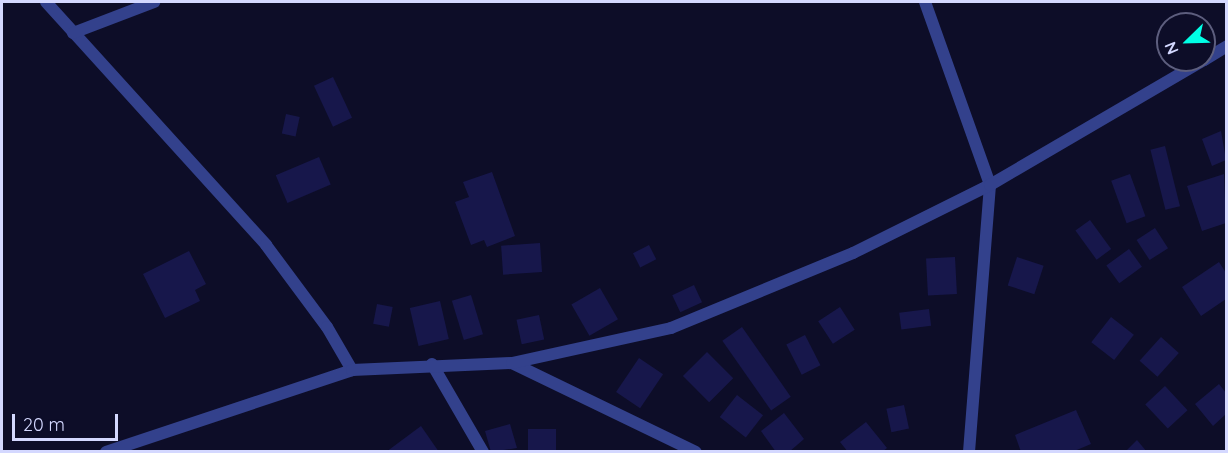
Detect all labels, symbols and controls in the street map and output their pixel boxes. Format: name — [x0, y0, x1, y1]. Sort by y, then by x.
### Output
north arrow — [1156, 12, 1216, 72]
text: N — [1160, 39, 1183, 58]
scale bar — [15, 402, 122, 440]
text: 20 m — [23, 413, 65, 436]

